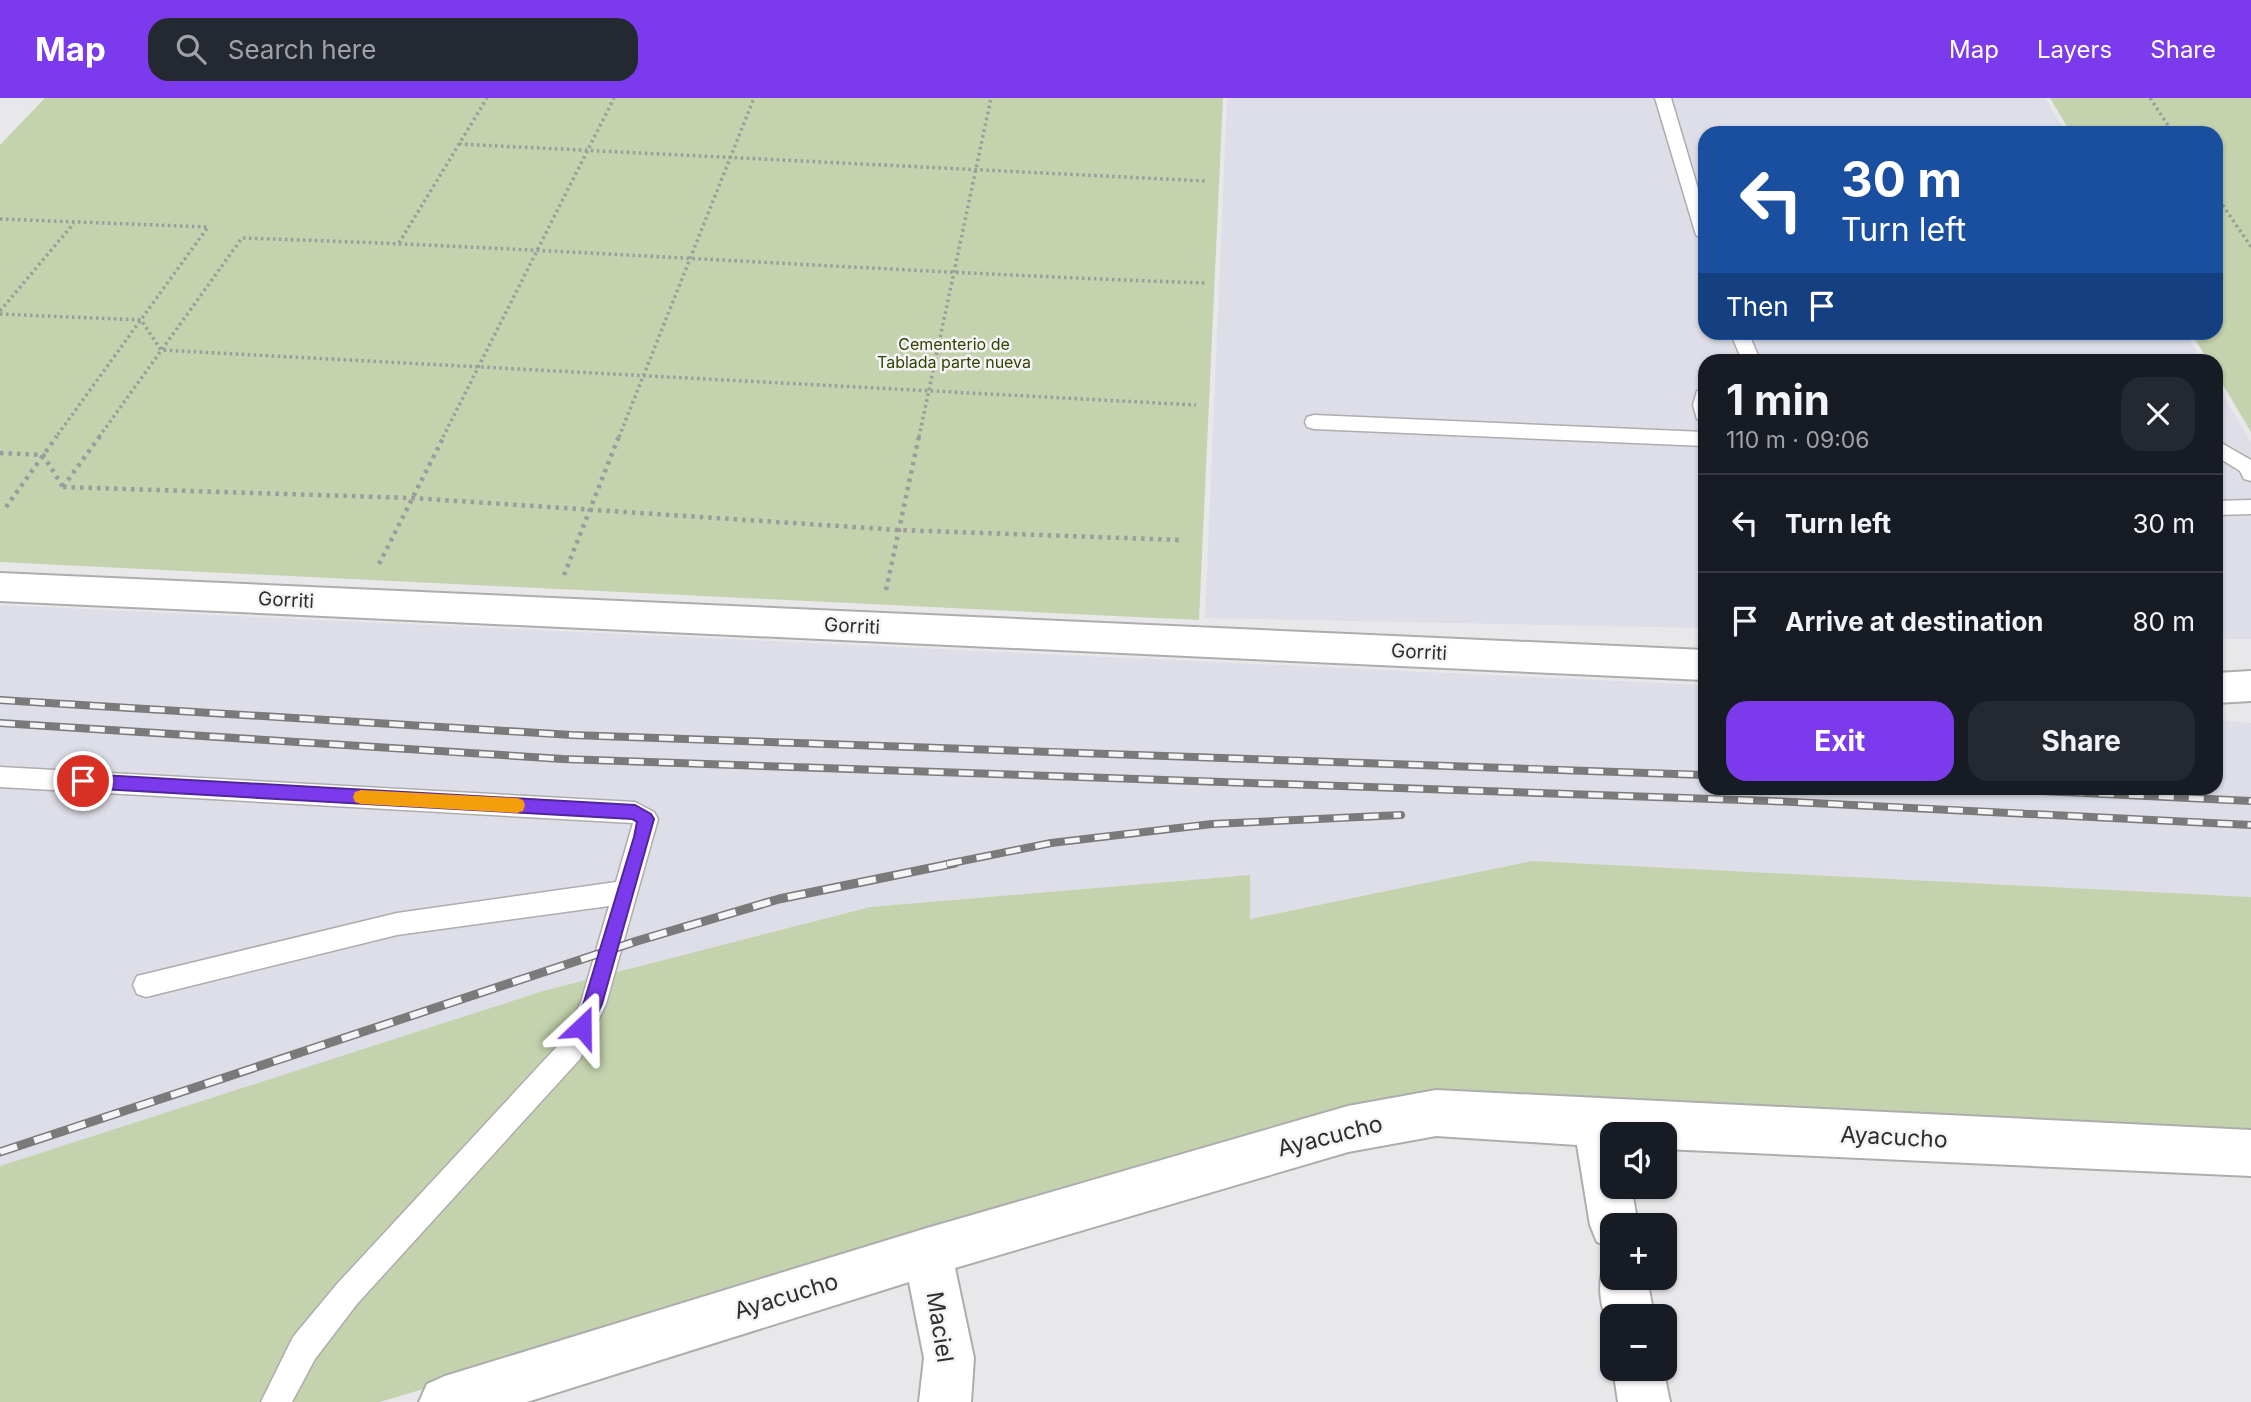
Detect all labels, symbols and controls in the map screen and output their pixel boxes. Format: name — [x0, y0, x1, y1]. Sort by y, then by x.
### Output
search box — [148, 18, 638, 81]
text: Map — [35, 29, 106, 69]
icon: search — [172, 30, 210, 68]
text: Search here — [228, 34, 376, 65]
text: Map — [1949, 35, 1999, 64]
text: Layers — [2037, 35, 2112, 64]
text: Share — [2150, 35, 2216, 64]
text: 30 m — [1841, 150, 1962, 209]
icon: left — [1726, 154, 1817, 245]
text: Turn left — [1841, 210, 1966, 249]
icon: arrive — [1803, 287, 1841, 325]
text: Then — [1726, 291, 1789, 322]
park label: Cementerio de Tablada parte nueva — [877, 334, 1031, 372]
text: 1 min — [1726, 374, 1830, 425]
button: close — [2121, 377, 2195, 451]
text: 110 m · 09:06 — [1726, 426, 1870, 454]
icon: left — [1726, 504, 1764, 542]
text: Turn left — [1785, 508, 1891, 539]
text: 30 m — [2132, 508, 2195, 539]
street label: Gorriti — [257, 587, 315, 613]
icon: arrive — [1726, 602, 1764, 640]
text: Arrive at destination — [1785, 606, 2044, 637]
text: 80 m — [2132, 606, 2195, 637]
street label: Gorriti — [823, 613, 881, 639]
street label: Gorriti — [1390, 639, 1448, 665]
button: Exit — [1726, 701, 1954, 781]
button: Share — [1968, 701, 2195, 781]
pin — [53, 751, 113, 811]
icon: arrive — [64, 762, 102, 800]
position arrow — [545, 990, 619, 1064]
street label: Ayacucho — [1275, 1109, 1385, 1163]
street label: Ayacucho — [1840, 1120, 1948, 1154]
map controls — [1600, 1122, 1677, 1381]
button: sound — [1600, 1122, 1677, 1199]
button: + — [1600, 1213, 1677, 1290]
street label: Ayacucho — [731, 1267, 841, 1325]
street label: Maciel — [921, 1290, 959, 1364]
button: − — [1600, 1304, 1677, 1381]

